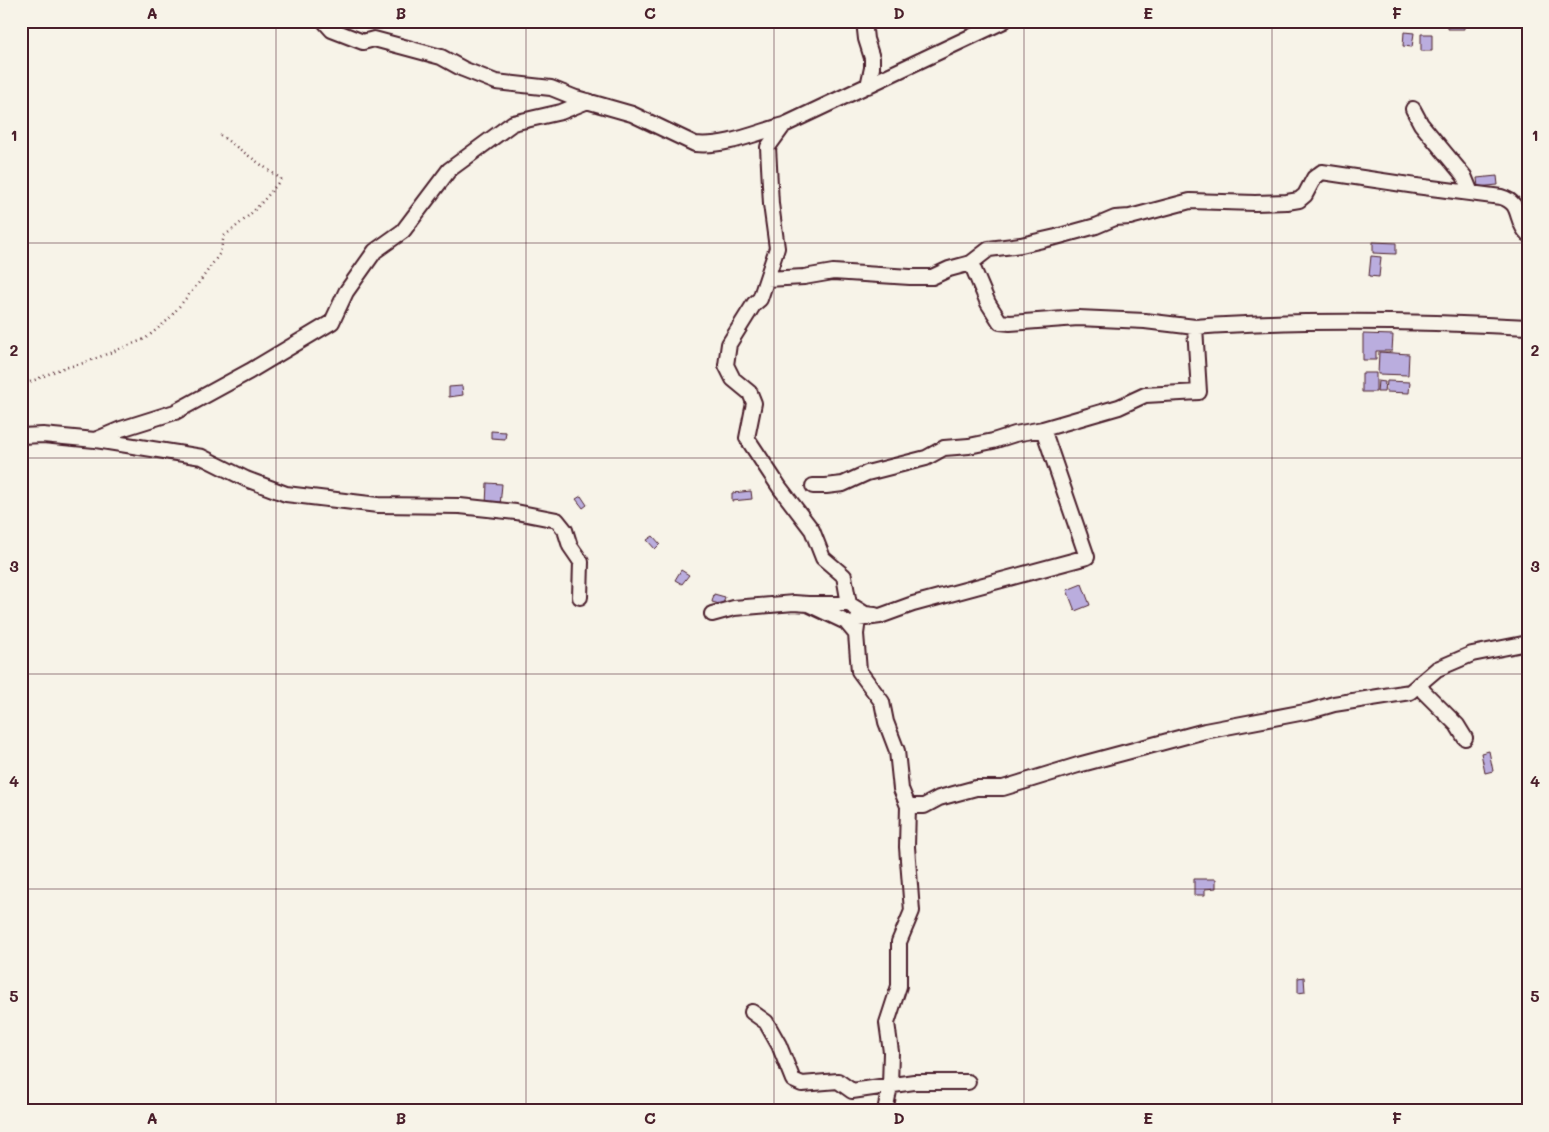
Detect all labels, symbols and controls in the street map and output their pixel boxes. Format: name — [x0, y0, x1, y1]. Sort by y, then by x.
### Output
text: A — [146, 2, 158, 23]
text: B — [396, 2, 406, 23]
text: C — [644, 2, 656, 23]
text: D — [893, 2, 905, 23]
text: E — [1143, 2, 1153, 23]
text: F — [1392, 2, 1402, 23]
text: 1 — [10, 124, 18, 145]
text: 1 — [1531, 124, 1539, 145]
text: 2 — [10, 339, 19, 360]
text: 2 — [1531, 339, 1540, 360]
text: 3 — [9, 555, 19, 576]
text: 3 — [1530, 555, 1540, 576]
text: 4 — [9, 770, 19, 791]
text: 4 — [1530, 770, 1540, 791]
text: 5 — [9, 985, 19, 1006]
text: 5 — [1530, 985, 1540, 1006]
text: A — [146, 1107, 158, 1128]
text: B — [396, 1107, 406, 1128]
text: C — [644, 1107, 656, 1128]
text: D — [893, 1107, 905, 1128]
text: E — [1143, 1107, 1153, 1128]
text: F — [1392, 1107, 1402, 1128]

